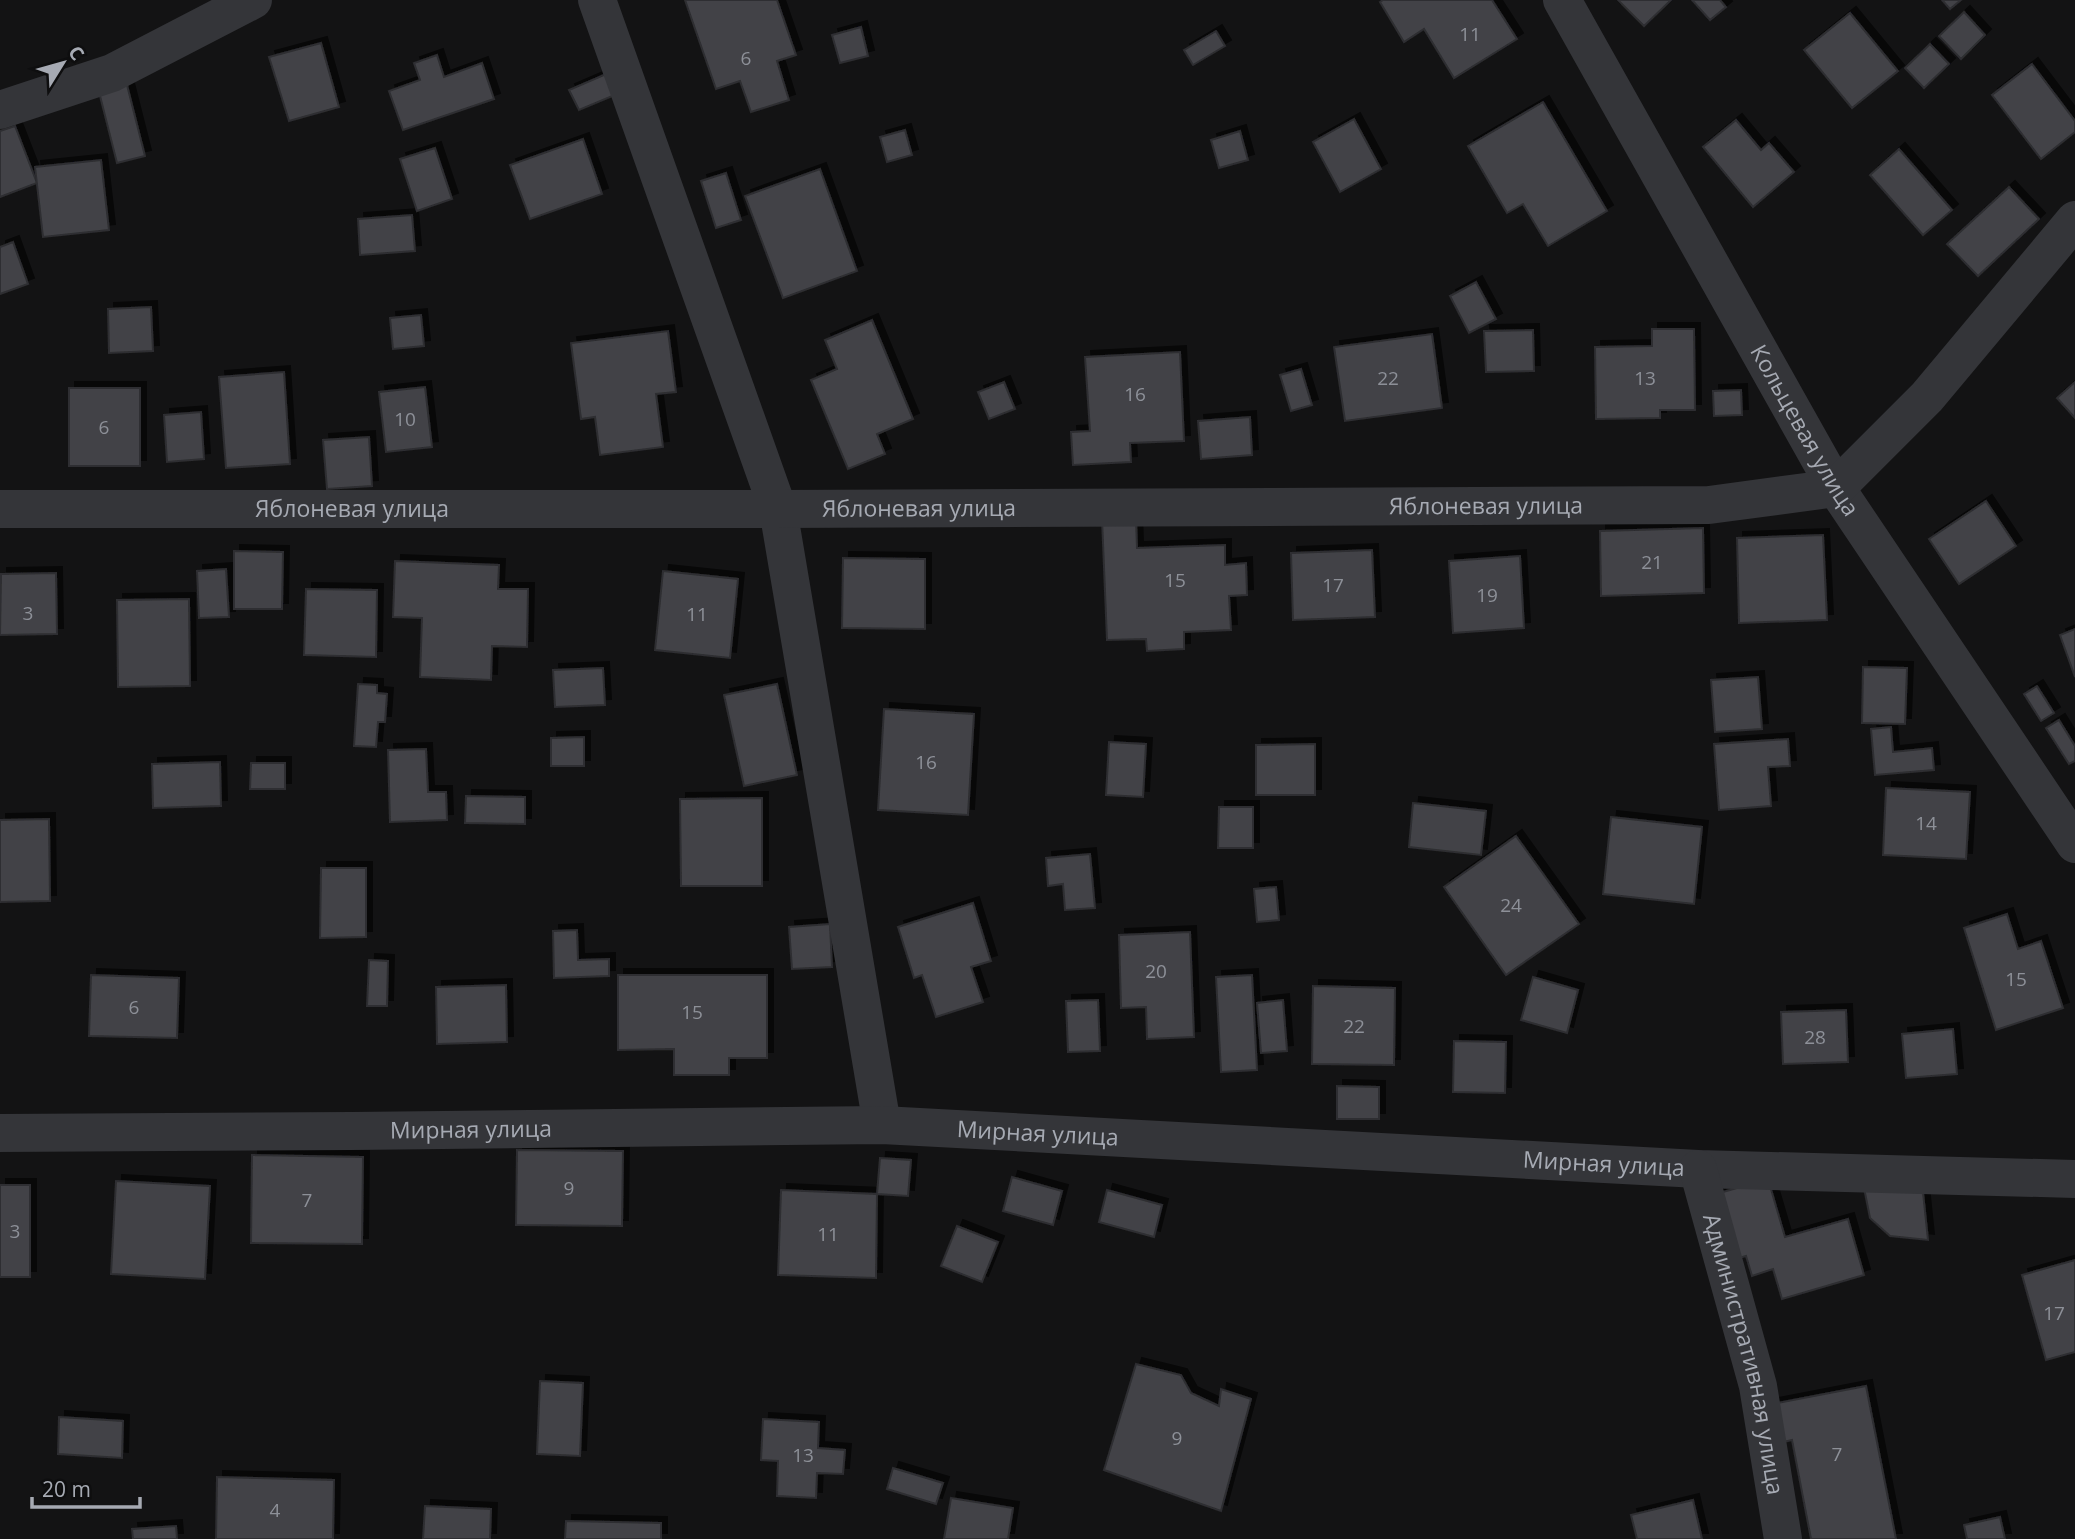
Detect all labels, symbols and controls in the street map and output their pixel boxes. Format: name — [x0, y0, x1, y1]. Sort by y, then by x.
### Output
house number: 11 — [1459, 21, 1481, 47]
north arrow — [28, 28, 98, 98]
text: С — [63, 40, 91, 65]
house number: 6 — [741, 45, 751, 71]
street label: Кольцевая улица — [1743, 338, 1867, 522]
house number: 22 — [1377, 365, 1399, 391]
house number: 13 — [1634, 365, 1656, 391]
house number: 16 — [1124, 381, 1146, 407]
house number: 10 — [394, 406, 416, 432]
house number: 6 — [99, 414, 109, 440]
street label: Яблоневая улица — [1389, 489, 1583, 521]
street label: Яблоневая улица — [822, 491, 1016, 524]
street label: Яблоневая улица — [255, 492, 449, 524]
house number: 21 — [1641, 549, 1663, 575]
house number: 15 — [1164, 567, 1186, 593]
house number: 17 — [1322, 572, 1344, 598]
house number: 19 — [1476, 582, 1498, 608]
house number: 3 — [23, 600, 33, 626]
house number: 11 — [686, 601, 708, 627]
house number: 16 — [915, 749, 937, 775]
house number: 14 — [1915, 810, 1937, 836]
house number: 24 — [1500, 892, 1522, 918]
house number: 20 — [1145, 958, 1167, 984]
house number: 15 — [2005, 966, 2027, 992]
house number: 6 — [129, 994, 139, 1020]
house number: 15 — [681, 999, 703, 1025]
house number: 22 — [1343, 1013, 1365, 1039]
house number: 28 — [1804, 1024, 1826, 1050]
street label: Мирная улица — [390, 1112, 552, 1146]
street label: Мирная улица — [956, 1112, 1120, 1153]
street label: Мирная улица — [1522, 1143, 1686, 1183]
house number: 9 — [564, 1175, 574, 1201]
house number: 7 — [302, 1187, 312, 1213]
street label: Административная улица — [1696, 1210, 1793, 1497]
house number: 3 — [10, 1218, 20, 1244]
house number: 11 — [817, 1221, 839, 1247]
house number: 17 — [2043, 1300, 2065, 1326]
house number: 9 — [1172, 1425, 1182, 1451]
house number: 7 — [1832, 1441, 1842, 1467]
house number: 13 — [792, 1442, 814, 1468]
scale bar — [32, 1466, 140, 1510]
text: 20 m — [42, 1475, 91, 1503]
house number: 4 — [270, 1497, 281, 1523]

